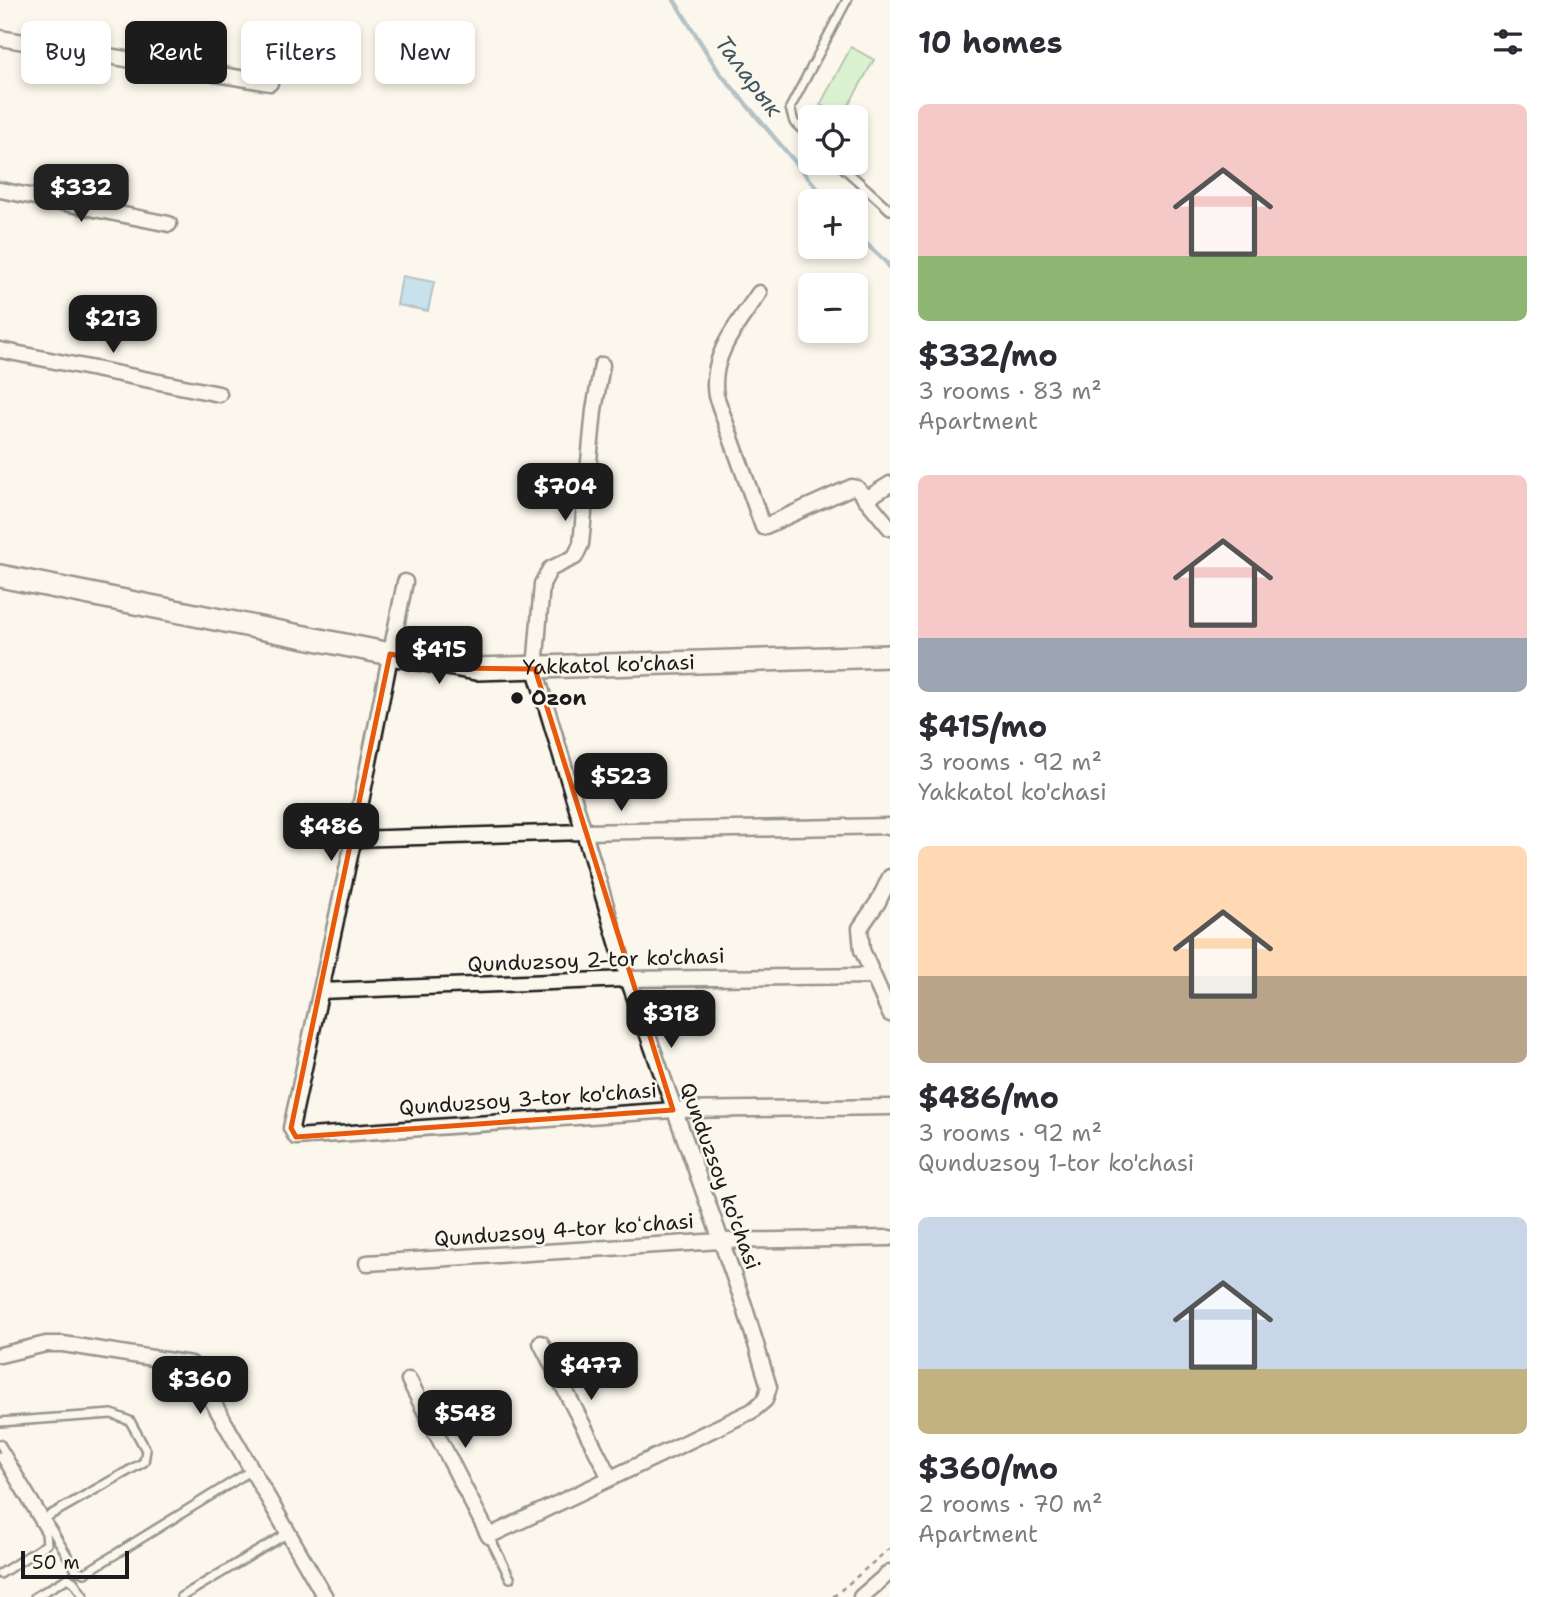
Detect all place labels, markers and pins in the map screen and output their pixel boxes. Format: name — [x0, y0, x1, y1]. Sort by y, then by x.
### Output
pin: $332 — [40, 164, 122, 224]
pin: $213 — [72, 296, 154, 355]
pin: $704 — [524, 463, 606, 523]
pin: $415 — [398, 626, 480, 686]
place label: Ozon — [531, 684, 586, 712]
marker: Ozon — [509, 690, 525, 706]
pin: $523 — [580, 754, 662, 813]
pin: $486 — [290, 804, 372, 863]
pin: $318 — [630, 990, 712, 1050]
pin: $477 — [550, 1342, 632, 1402]
pin: $360 — [159, 1356, 241, 1416]
pin: $548 — [424, 1390, 506, 1450]

